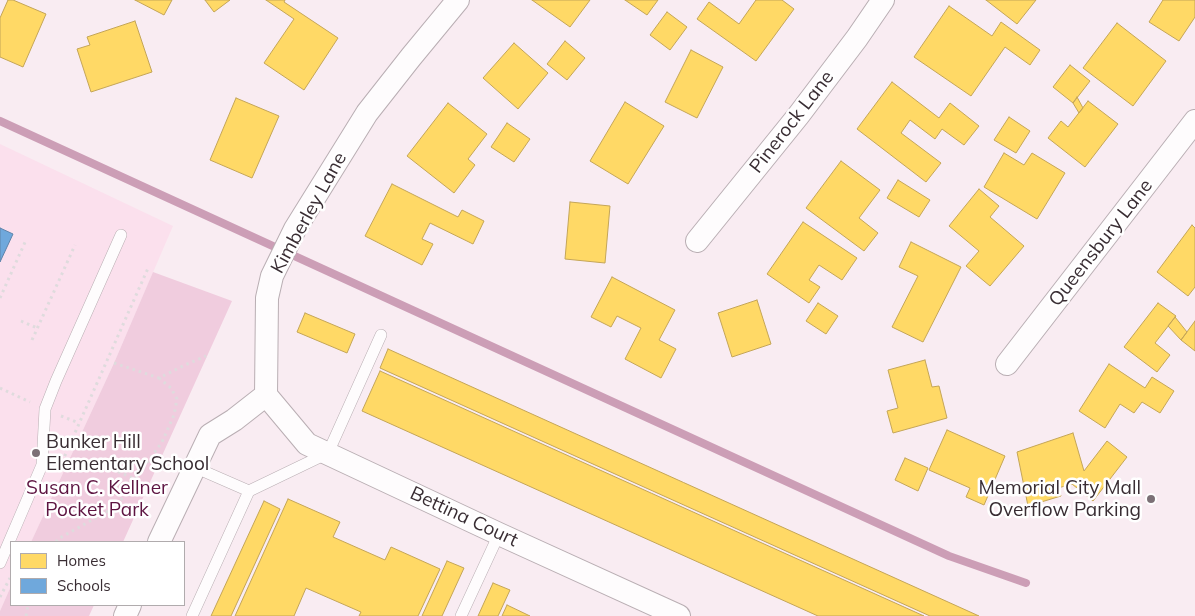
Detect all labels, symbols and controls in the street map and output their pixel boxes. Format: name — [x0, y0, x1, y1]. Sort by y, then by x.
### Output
street label: Pinerock Lane — [745, 66, 839, 178]
street label: Kimberley Lane — [266, 148, 352, 278]
street label: Queensbury Lane — [1044, 175, 1158, 311]
place label: Bunker Hill Elementary School — [46, 431, 209, 475]
marker: Bunker Hill Elementary School — [30, 447, 42, 459]
park label: Susan C. Kellner Pocket Park — [26, 477, 168, 521]
place label: Memorial City Mall Overflow Parking — [978, 477, 1141, 521]
street label: Bettina Court — [406, 482, 522, 552]
marker: Memorial City Mall Overflow Parking — [1145, 493, 1157, 505]
legend — [10, 541, 185, 606]
text: Homes — [57, 551, 106, 570]
text: Schools — [57, 576, 111, 595]

